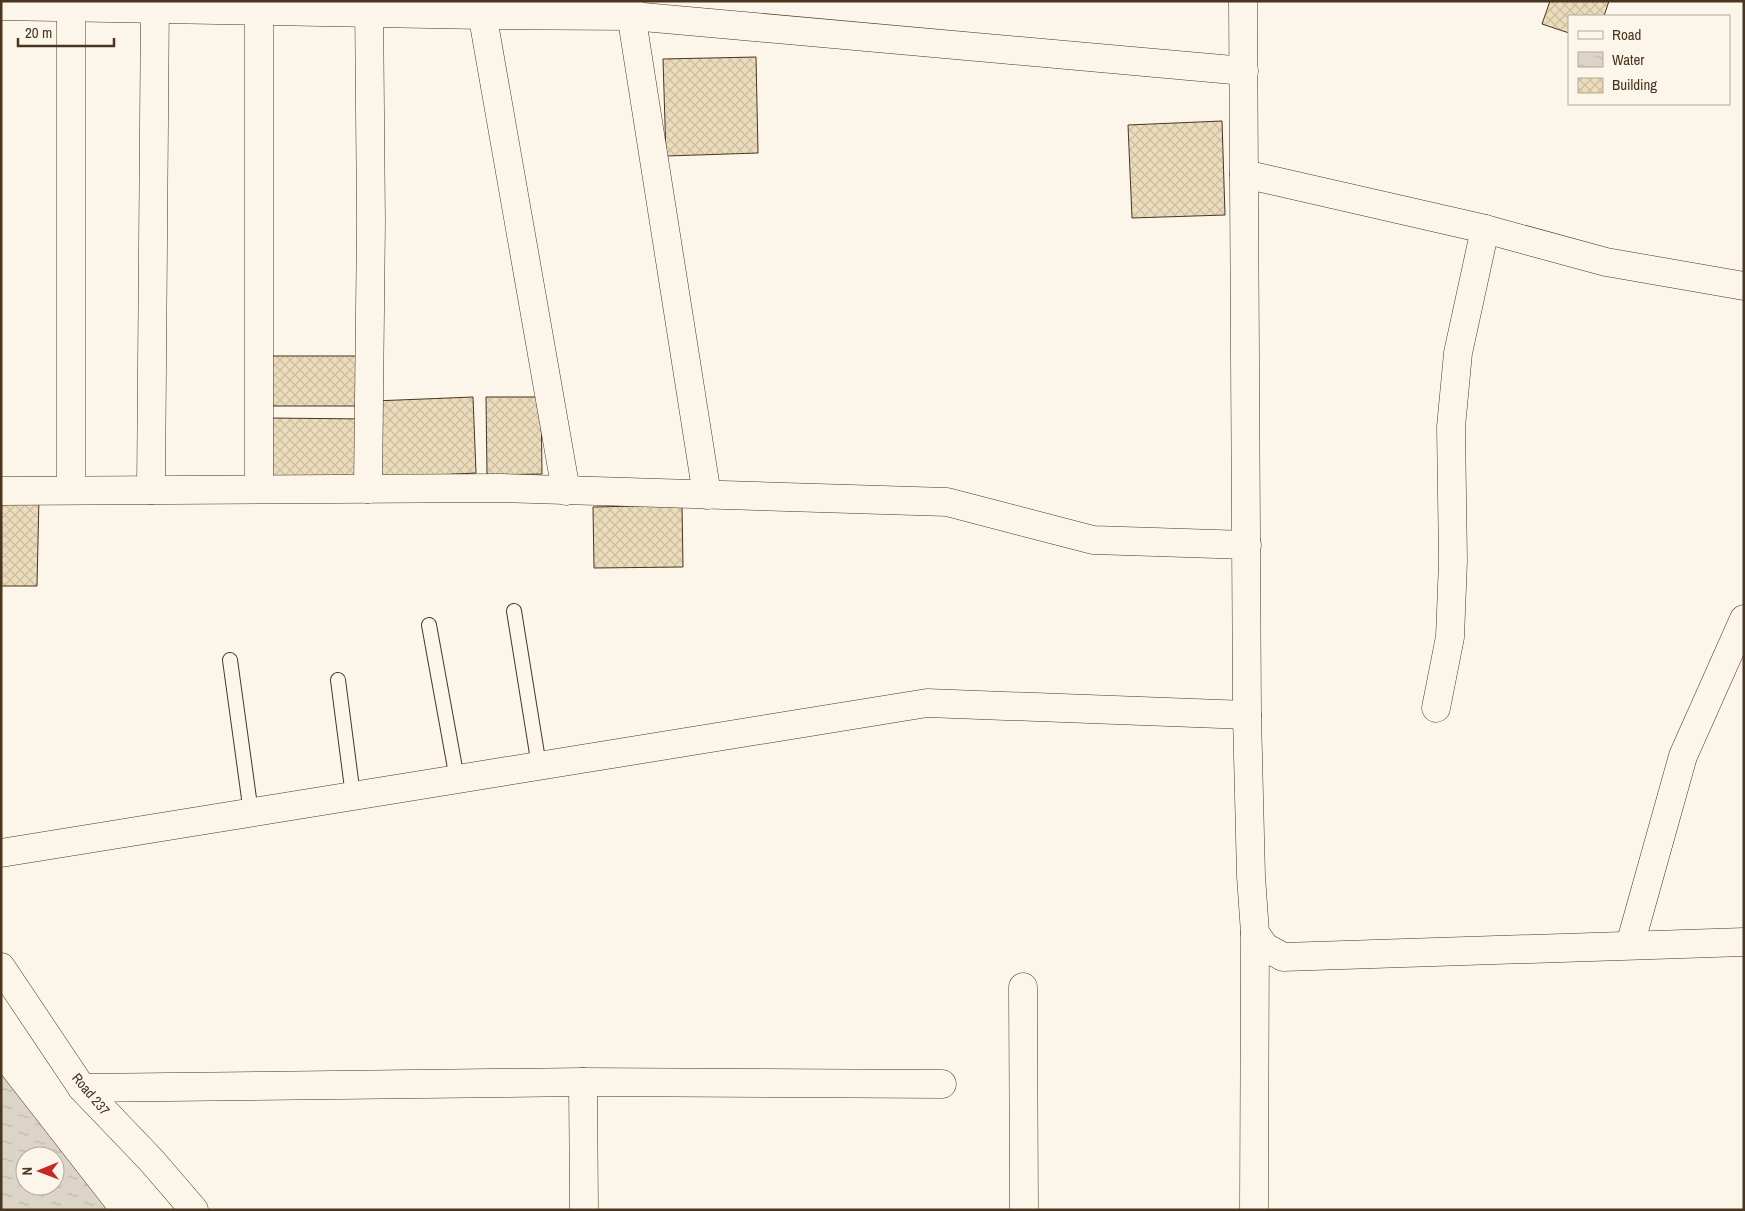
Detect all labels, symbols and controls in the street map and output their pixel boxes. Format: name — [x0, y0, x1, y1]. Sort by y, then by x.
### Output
scale bar — [18, 15, 114, 47]
legend — [1568, 15, 1730, 105]
text: 20 m — [25, 22, 52, 43]
text: Road — [1612, 24, 1641, 45]
text: Water — [1612, 49, 1644, 70]
text: Building — [1612, 74, 1657, 95]
street label: Road 237 — [68, 1069, 114, 1119]
north arrow — [15, 1146, 65, 1196]
text: N — [18, 1167, 36, 1176]

